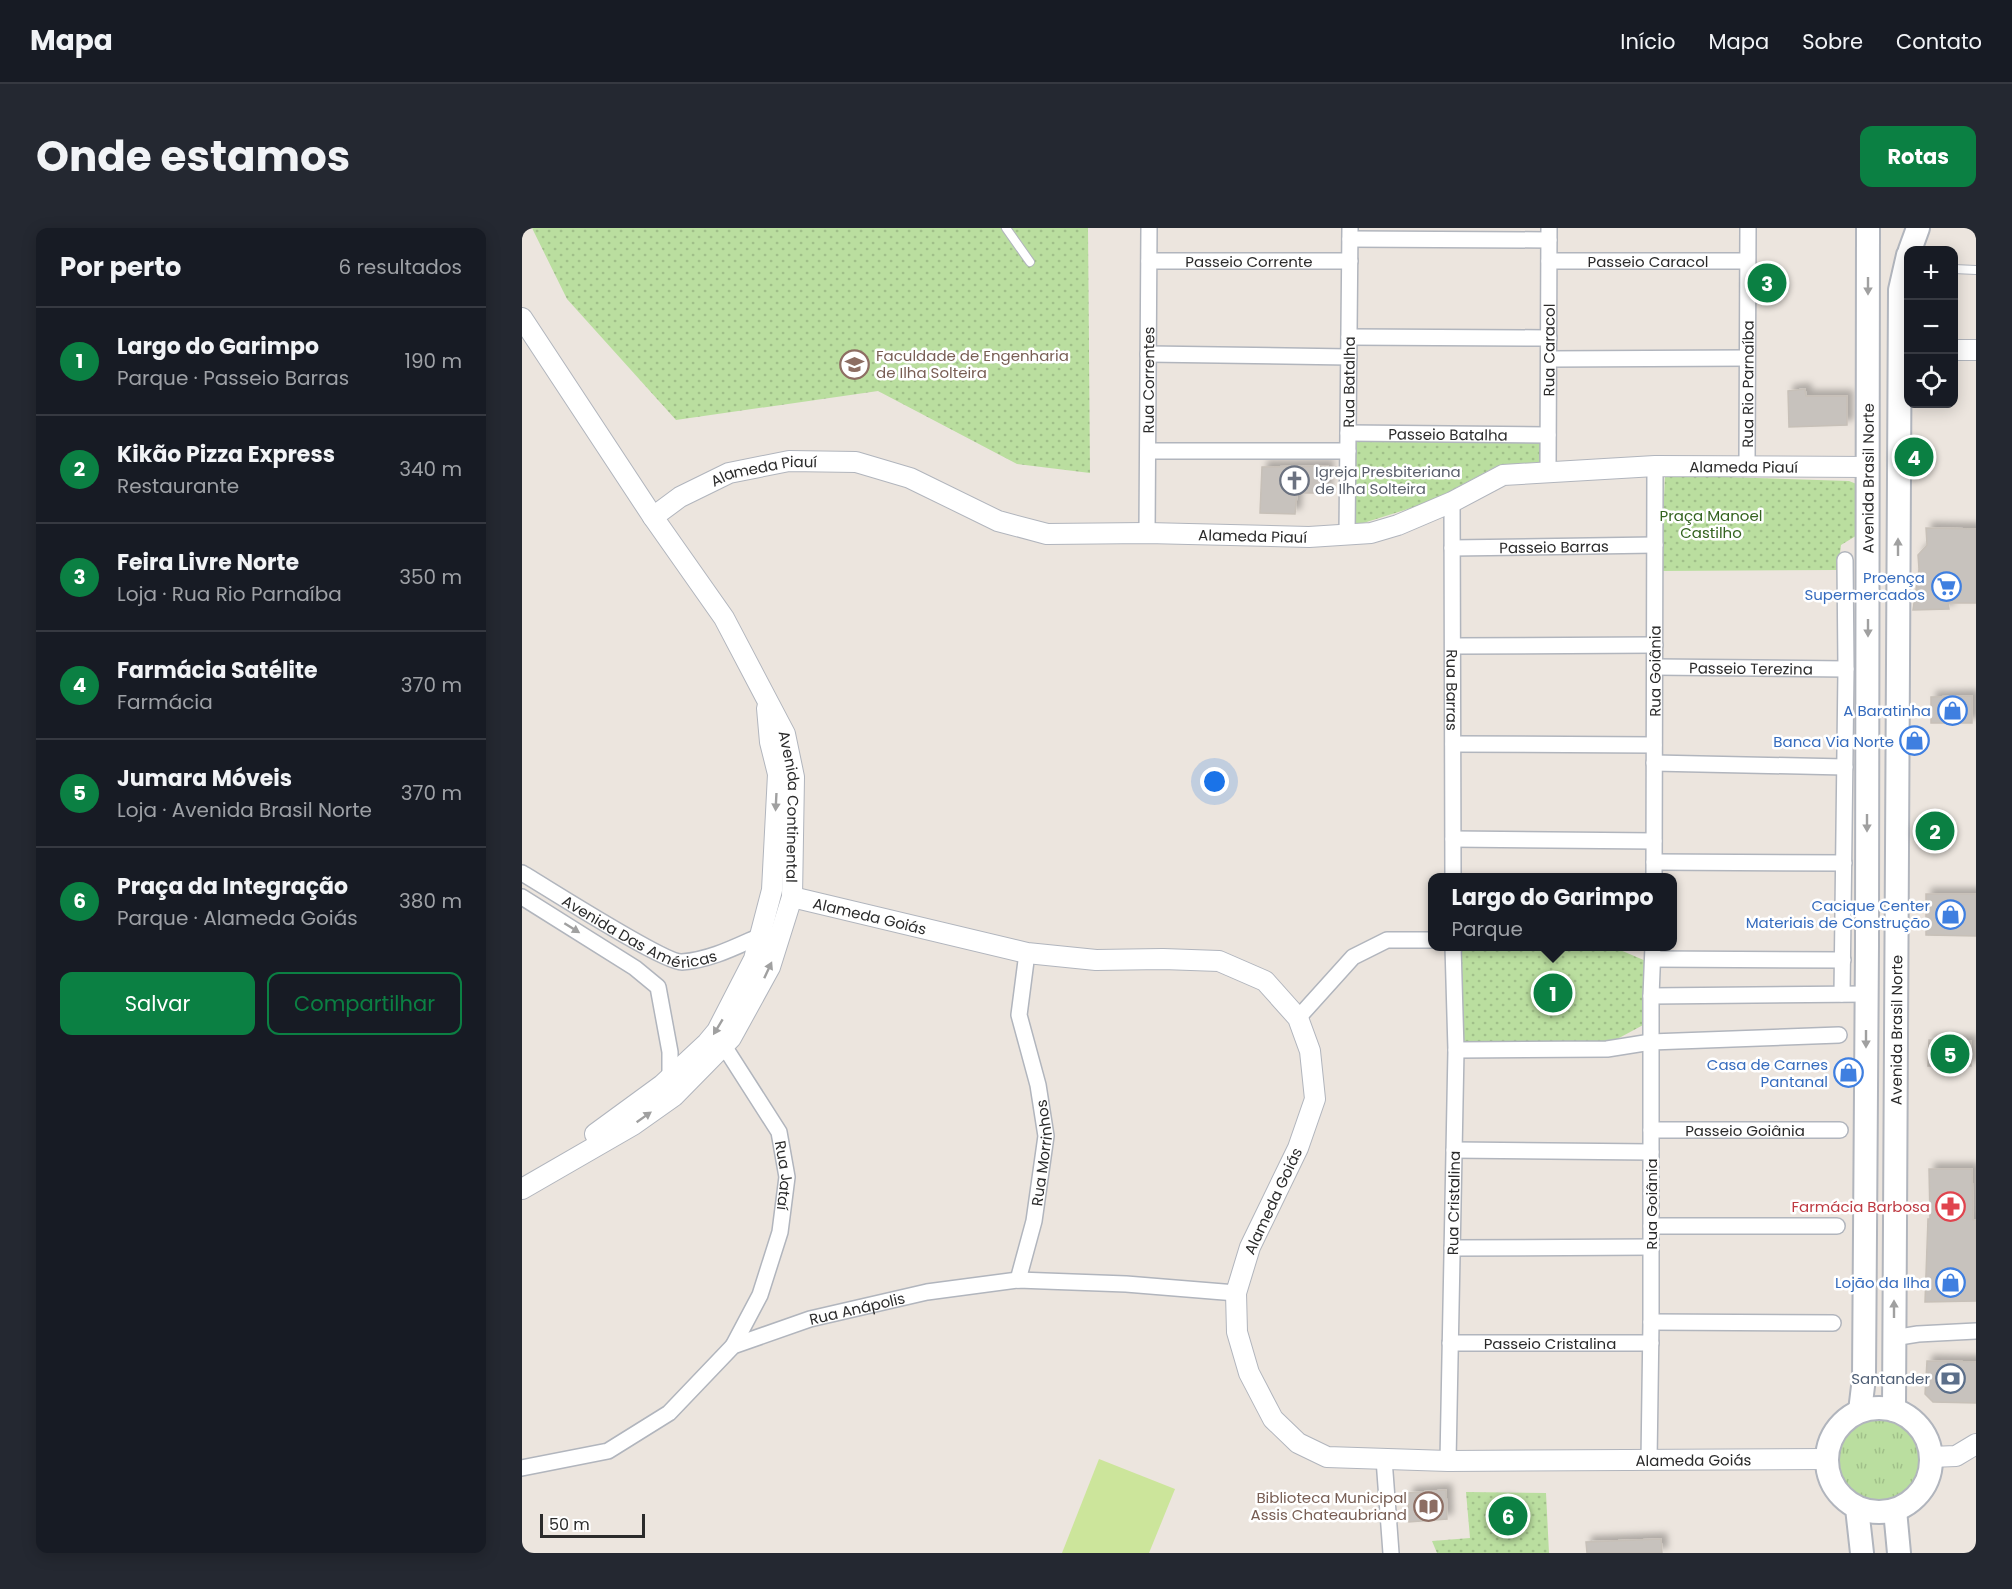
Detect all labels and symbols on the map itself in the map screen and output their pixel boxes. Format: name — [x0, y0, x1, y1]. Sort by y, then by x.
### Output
street label: Passeio Corrente — [1185, 251, 1313, 272]
street label: Passeio Caracol — [1587, 251, 1709, 272]
pin: 3 — [1748, 260, 1786, 306]
one-way arrow — [1863, 277, 1873, 296]
street label: Rua Caracol — [1538, 304, 1559, 396]
street label: Rua Rio Parnaíba — [1737, 320, 1758, 448]
street label: Rua Correntes — [1137, 326, 1159, 434]
street label: Rua Batalha — [1338, 336, 1359, 428]
place label: Faculdade de Engenharia de Ilha Solteira — [876, 345, 1069, 383]
school or university icon: Faculdade de Engenharia de Ilha Solteira — [839, 348, 871, 380]
street label: Avenida Brasil Norte — [1857, 403, 1878, 553]
street label: Passeio Batalha — [1388, 423, 1508, 445]
pin: 4 — [1894, 434, 1934, 480]
street label: Alameda Piauí — [707, 450, 818, 491]
street label: Alameda Piauí — [1689, 456, 1798, 477]
place label: Igreja Presbiteriana de Ilha Solteira — [1315, 461, 1461, 499]
church icon: Igreja Presbiteriana de Ilha Solteira — [1278, 464, 1310, 496]
park label: Praça Manoel Castilho — [1660, 505, 1762, 543]
street label: Alameda Piauí — [1198, 524, 1308, 547]
street label: Passeio Barras — [1499, 535, 1609, 558]
one-way arrow — [1894, 538, 1903, 557]
place label: Proença Supermercados — [1804, 567, 1925, 605]
supermarket icon: Proença Supermercados — [1930, 570, 1962, 602]
one-way arrow — [1863, 619, 1873, 638]
street label: Rua Goiânia — [1644, 625, 1665, 717]
street label: Rua Barras — [1442, 649, 1463, 731]
street label: Passeio Terezina — [1689, 657, 1813, 679]
shop icon: A Baratinha — [1936, 694, 1968, 726]
place label: A Baratinha — [1843, 700, 1931, 721]
shop icon: Banca Via Norte — [1899, 725, 1931, 757]
street label: Avenida Continental — [774, 729, 805, 883]
place label: Banca Via Norte — [1773, 731, 1894, 752]
your location — [1200, 767, 1229, 796]
one-way arrow — [772, 792, 781, 811]
pin: 2 — [1916, 808, 1954, 854]
one-way arrow — [1862, 814, 1872, 833]
street label: Avenida Das Américas — [559, 890, 720, 973]
street label: Alameda Goiás — [811, 892, 929, 939]
place label: Cacique Center Materiais de Construção — [1746, 895, 1930, 933]
shop icon: Cacique Center Materiais de Construção — [1935, 898, 1967, 930]
one-way arrow — [563, 923, 580, 934]
street label: Avenida Brasil Norte — [1885, 955, 1907, 1105]
one-way arrow — [763, 961, 772, 978]
pin: 1 — [1534, 970, 1572, 1016]
one-way arrow — [712, 1019, 723, 1035]
one-way arrow — [1862, 1030, 1871, 1049]
pin: 5 — [1930, 1032, 1970, 1076]
place label: Casa de Carnes Pantanal — [1707, 1054, 1828, 1092]
shop icon: Casa de Carnes Pantanal — [1833, 1057, 1865, 1089]
street label: Rua Morrinhos — [1026, 1098, 1056, 1207]
one-way arrow — [636, 1111, 652, 1123]
street label: Passeio Goiânia — [1685, 1120, 1805, 1141]
street label: Rua Jataí — [770, 1139, 798, 1212]
street label: Alameda Goiás — [1239, 1144, 1307, 1258]
street label: Rua Cristalina — [1442, 1151, 1465, 1255]
street label: Rua Goiânia — [1641, 1158, 1662, 1250]
pharmacy icon: Farmácia Barbosa — [1935, 1190, 1967, 1222]
place label: Farmácia Barbosa — [1792, 1196, 1930, 1217]
shop icon: Lojão da Ilha — [1935, 1266, 1967, 1298]
place label: Lojão da Ilha — [1835, 1272, 1930, 1293]
street label: Rua Anápolis — [807, 1287, 907, 1329]
one-way arrow — [1889, 1300, 1899, 1319]
street label: Passeio Cristalina — [1484, 1333, 1616, 1354]
bank icon: Santander — [1935, 1362, 1967, 1394]
place label: Santander — [1851, 1368, 1930, 1389]
street label: Alameda Goiás — [1635, 1449, 1752, 1471]
place label: Biblioteca Municipal Assis Chateaubriand — [1251, 1487, 1407, 1525]
library icon: Biblioteca Municipal Assis Chateaubriand — [1412, 1490, 1444, 1522]
pin: 6 — [1488, 1494, 1528, 1538]
scale bar — [540, 1511, 645, 1538]

